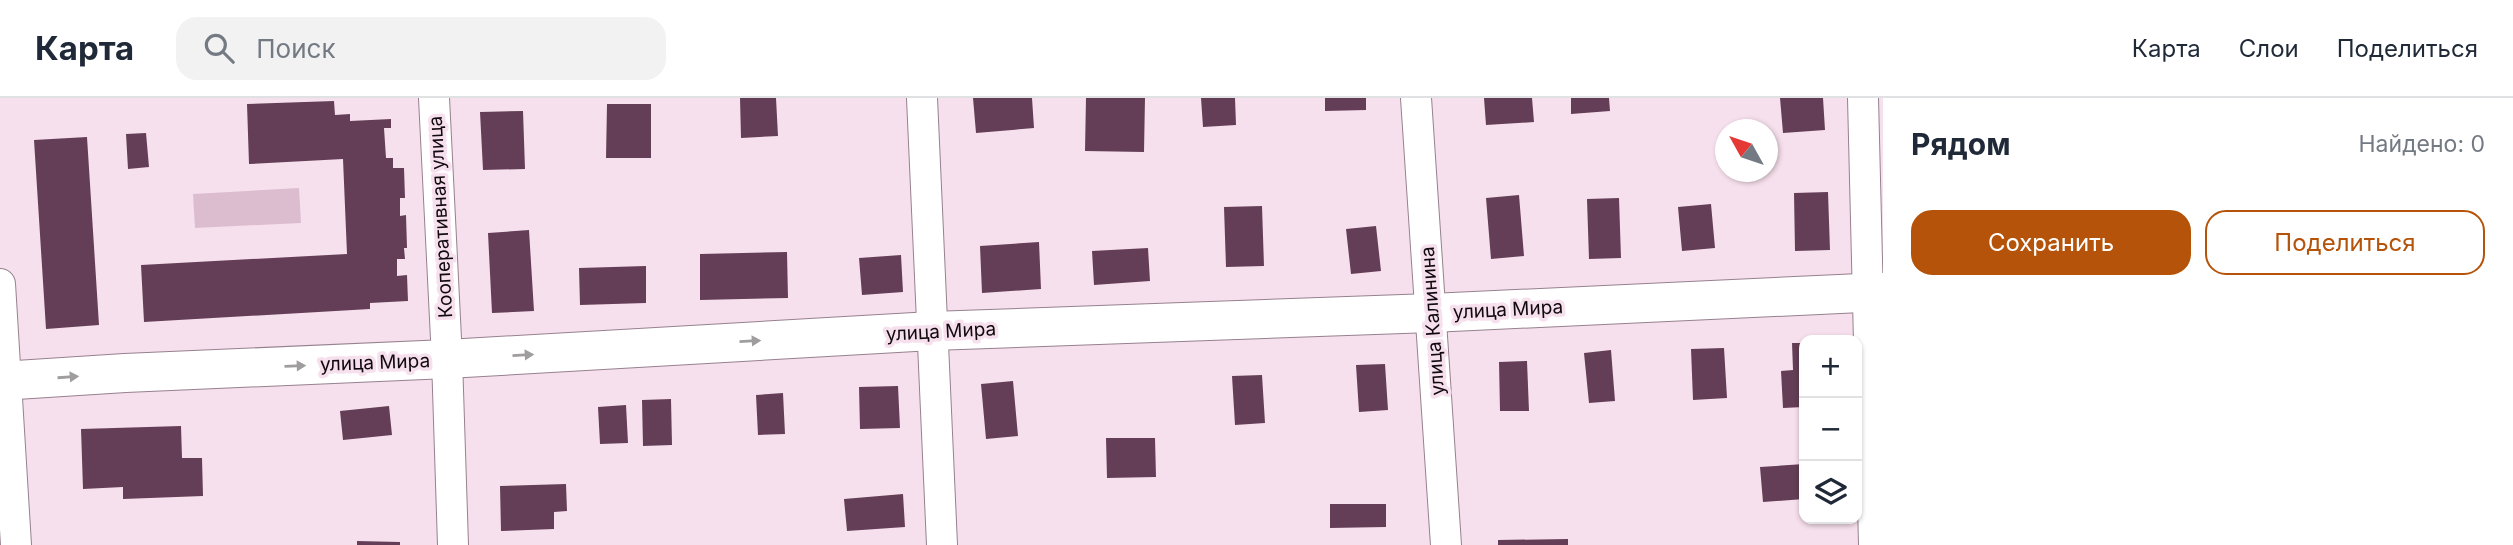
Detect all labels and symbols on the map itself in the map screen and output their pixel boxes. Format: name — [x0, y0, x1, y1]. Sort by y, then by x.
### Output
street label: Кооперативная улица — [424, 115, 457, 319]
north arrow — [1715, 119, 1778, 182]
street label: улица Калинина — [1416, 246, 1449, 396]
street label: улица Мира — [1452, 295, 1564, 324]
street label: улица Мира — [885, 317, 997, 346]
one-way arrow — [739, 336, 761, 347]
street label: улица Мира — [320, 349, 431, 376]
one-way arrow — [512, 349, 534, 360]
one-way arrow — [285, 360, 307, 371]
one-way arrow — [57, 371, 79, 382]

